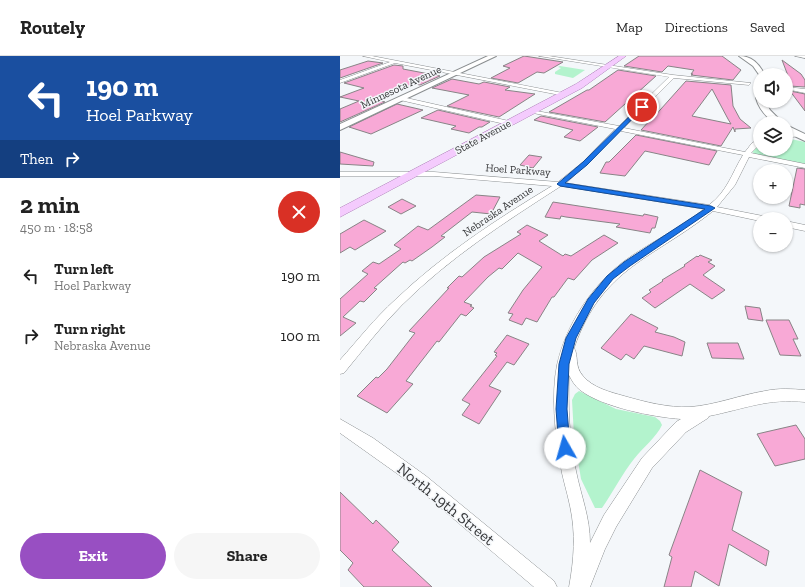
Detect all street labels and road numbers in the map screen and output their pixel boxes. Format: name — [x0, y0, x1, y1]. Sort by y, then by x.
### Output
street label: Minnesota Avenue — [359, 63, 443, 111]
street label: State Avenue — [453, 117, 513, 157]
street label: Hoel Parkway — [485, 161, 551, 179]
street label: Nebraska Avenue — [460, 183, 536, 239]
street label: North 19th Street — [393, 459, 499, 549]

